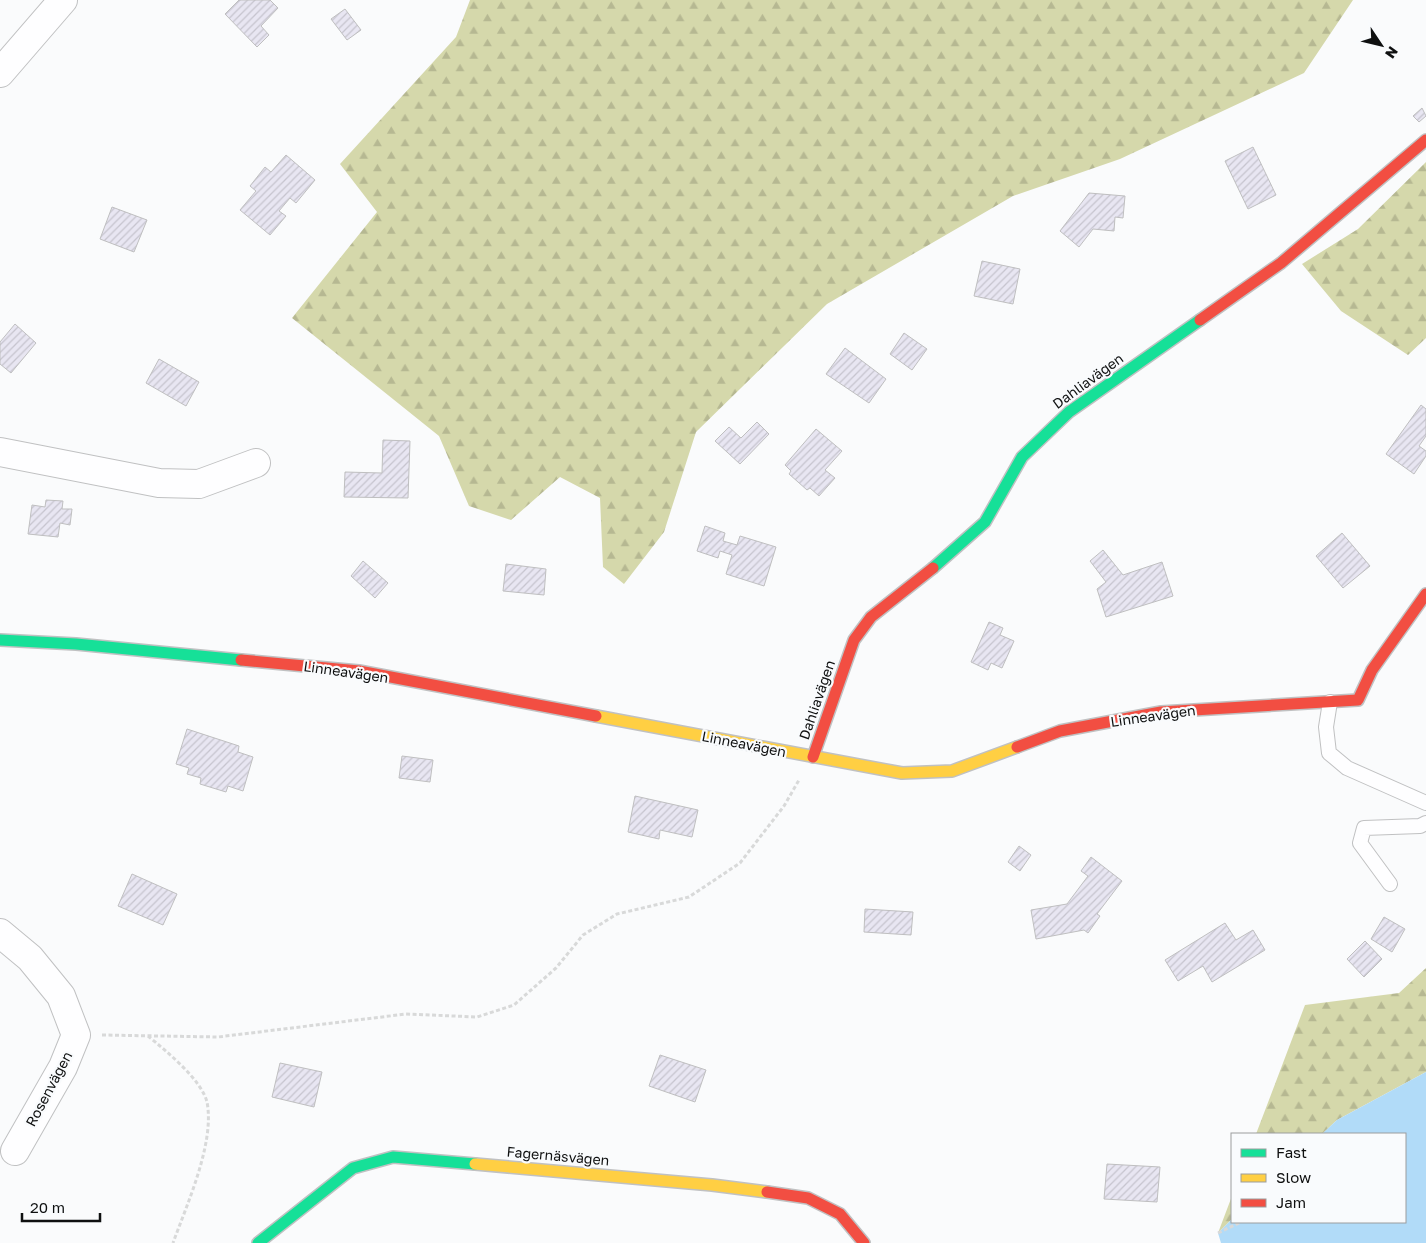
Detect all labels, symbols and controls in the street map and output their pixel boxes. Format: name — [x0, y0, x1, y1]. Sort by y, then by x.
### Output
north arrow — [1356, 20, 1406, 70]
text: N — [1382, 44, 1402, 62]
street label: Dahliavägen — [1049, 349, 1126, 412]
street label: Linneavägen — [303, 657, 390, 686]
street label: Dahliavägen — [795, 658, 838, 742]
street label: Linneavägen — [1109, 701, 1196, 730]
street label: Linneavägen — [701, 727, 788, 760]
street label: Rosenvägen — [22, 1048, 75, 1129]
legend — [1231, 1133, 1406, 1223]
street label: Fagernäsvägen — [506, 1143, 610, 1168]
text: Fast — [1276, 1143, 1307, 1161]
text: Slow — [1276, 1168, 1311, 1186]
scale bar — [22, 1190, 100, 1222]
text: Jam — [1276, 1193, 1306, 1211]
text: 20 m — [30, 1198, 65, 1216]

